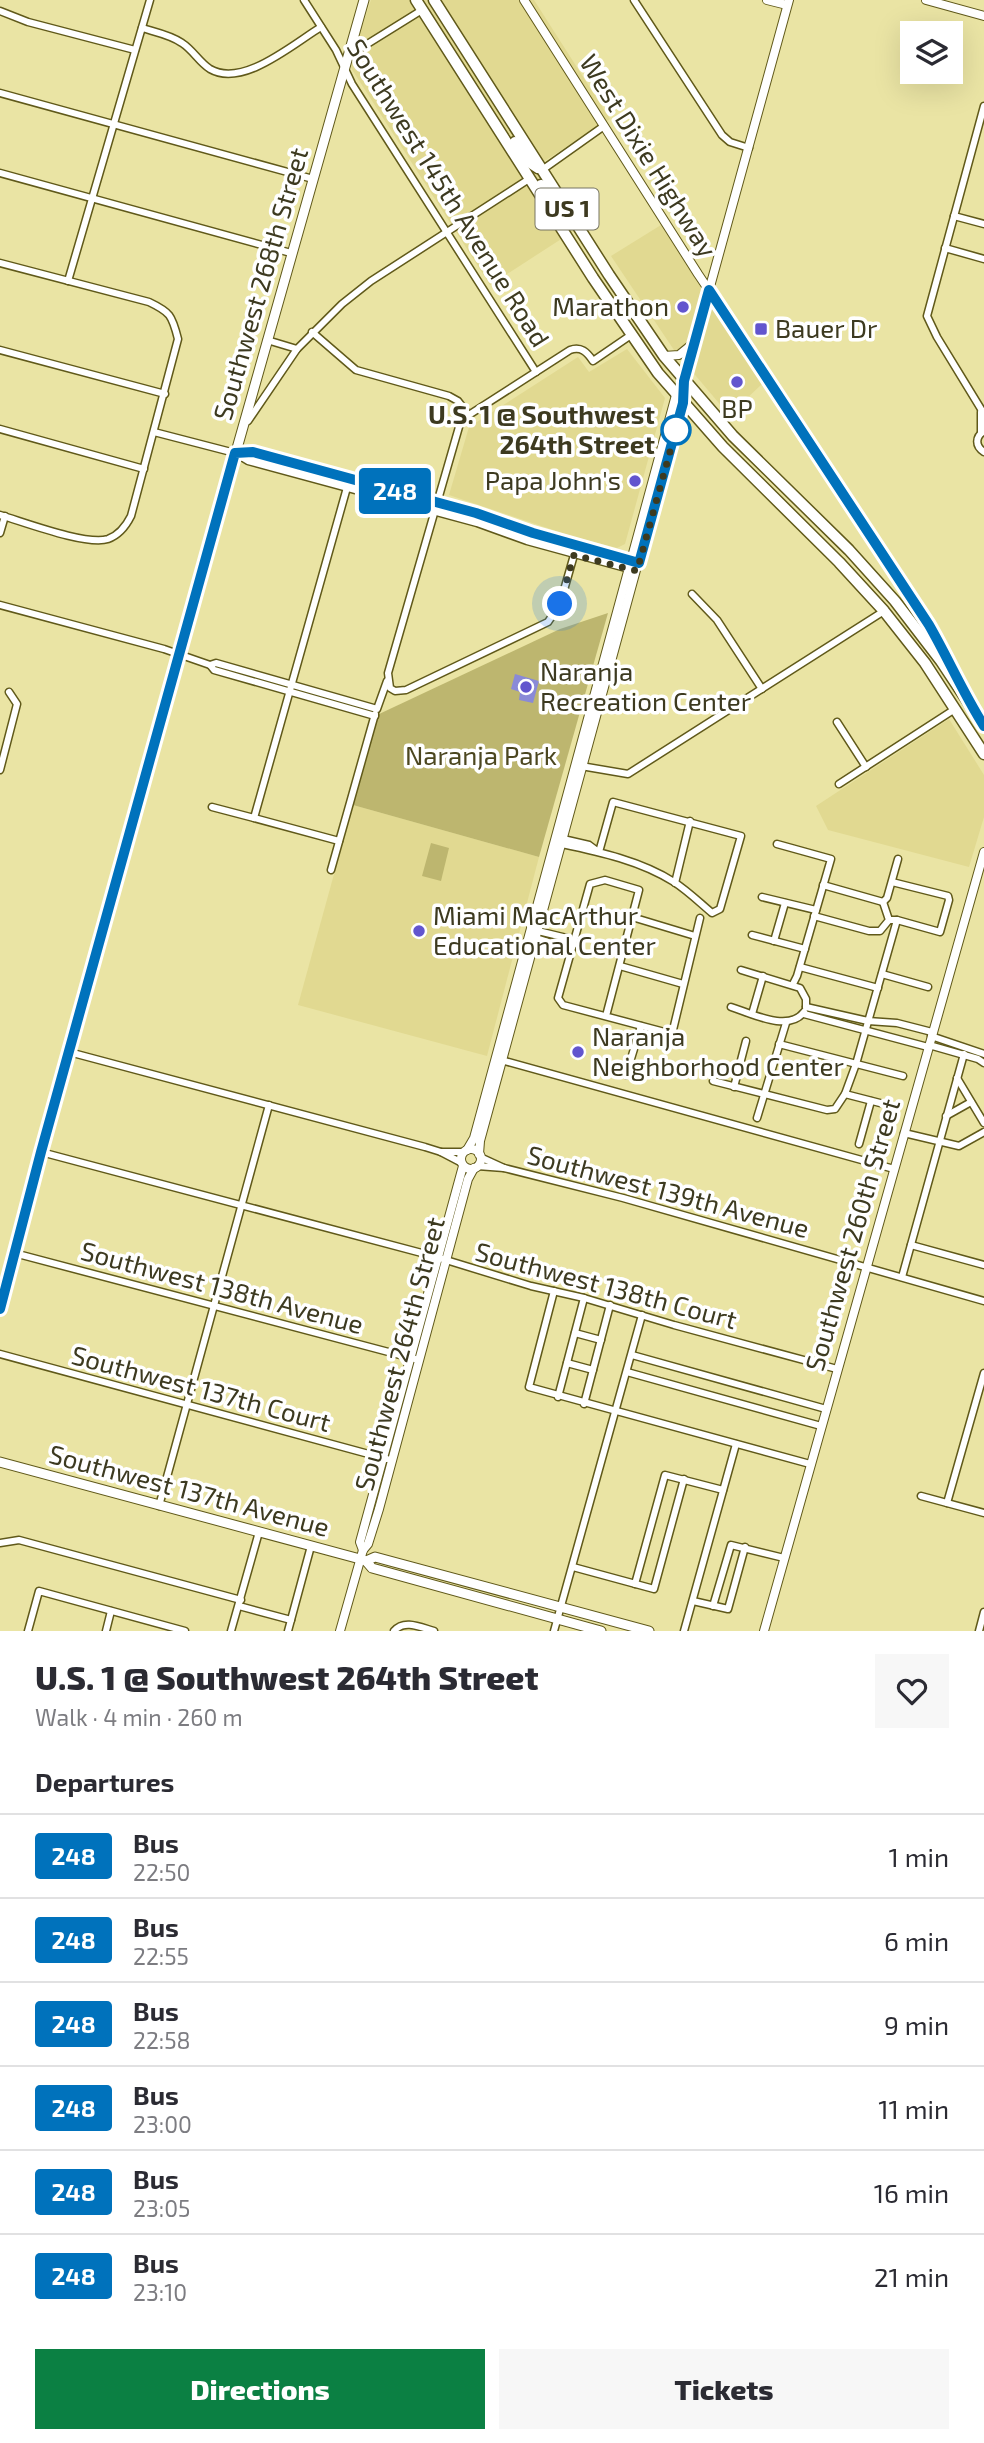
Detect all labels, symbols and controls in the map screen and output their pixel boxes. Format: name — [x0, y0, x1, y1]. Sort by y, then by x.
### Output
map controls — [900, 21, 963, 84]
button: layers — [900, 21, 963, 84]
street label: Southwest 145th Avenue Road — [342, 33, 557, 352]
street label: West Dixie Highway — [574, 48, 724, 263]
street label: Southwest 268th Street — [206, 144, 313, 423]
road number: US 1 — [536, 188, 598, 230]
place label: Marathon — [552, 290, 669, 321]
marker: Marathon — [675, 299, 691, 315]
place label: Bauer Dr — [775, 312, 878, 343]
marker: Bauer Dr — [753, 321, 769, 337]
marker: BP — [729, 374, 745, 390]
place label: BP — [721, 392, 753, 423]
place label: U.S. 1 @ Southwest 264th Street — [428, 398, 655, 459]
marker: U.S. 1 @ Southwest 264th Street — [661, 415, 691, 445]
place label: Papa John's — [485, 464, 621, 495]
line badge: 248 — [355, 468, 435, 514]
marker: Papa John's — [627, 473, 643, 489]
text: 248 — [373, 476, 417, 505]
your location — [542, 586, 577, 621]
place label: Naranja Recreation Center — [540, 655, 751, 716]
marker: Naranja Recreation Center — [518, 679, 534, 695]
park label: Naranja Park — [405, 739, 557, 770]
place label: Miami MacArthur Educational Center — [433, 899, 656, 960]
marker: Miami MacArthur Educational Center — [411, 923, 427, 939]
place label: Naranja Neighborhood Center — [592, 1020, 844, 1081]
marker: Naranja Neighborhood Center — [570, 1044, 586, 1060]
street label: Southwest 260th Street — [798, 1095, 905, 1374]
street label: Southwest 139th Avenue — [524, 1138, 813, 1243]
street label: Southwest 264th Street — [347, 1213, 450, 1494]
street label: Southwest 138th Avenue — [78, 1234, 367, 1339]
street label: Southwest 138th Court — [472, 1235, 741, 1334]
street label: Southwest 137th Court — [68, 1338, 334, 1437]
street label: Southwest 137th Avenue — [46, 1437, 333, 1542]
button: heart — [875, 1654, 949, 1728]
text: U.S. 1 @ Southwest 264th Street — [35, 1657, 538, 1697]
text: Walk · 4 min · 260 m — [35, 1703, 243, 1731]
text: Departures — [35, 1766, 174, 1797]
text: Bus — [133, 1827, 179, 1858]
text: 248 — [51, 1841, 96, 1870]
text: 1 min — [889, 1841, 949, 1872]
text: 22:50 — [133, 1858, 190, 1886]
text: Bus — [133, 1911, 179, 1942]
text: 248 — [51, 1925, 96, 1954]
text: 6 min — [884, 1925, 949, 1956]
text: 22:55 — [133, 1942, 189, 1970]
text: Bus — [133, 1995, 179, 2026]
text: 248 — [51, 2009, 96, 2038]
text: 9 min — [884, 2009, 949, 2040]
text: 22:58 — [133, 2026, 191, 2054]
text: Bus — [133, 2079, 179, 2110]
text: 248 — [51, 2093, 96, 2122]
text: 11 min — [878, 2093, 949, 2124]
text: 23:00 — [133, 2110, 192, 2138]
text: Bus — [133, 2163, 179, 2194]
text: 248 — [51, 2177, 96, 2206]
text: 16 min — [874, 2177, 949, 2208]
text: 23:05 — [133, 2194, 190, 2222]
text: Bus — [133, 2247, 179, 2278]
text: 248 — [51, 2261, 96, 2290]
text: 21 min — [874, 2261, 949, 2292]
text: 23:10 — [133, 2278, 187, 2306]
button: Directions — [35, 2349, 485, 2429]
button: Tickets — [499, 2349, 949, 2429]

